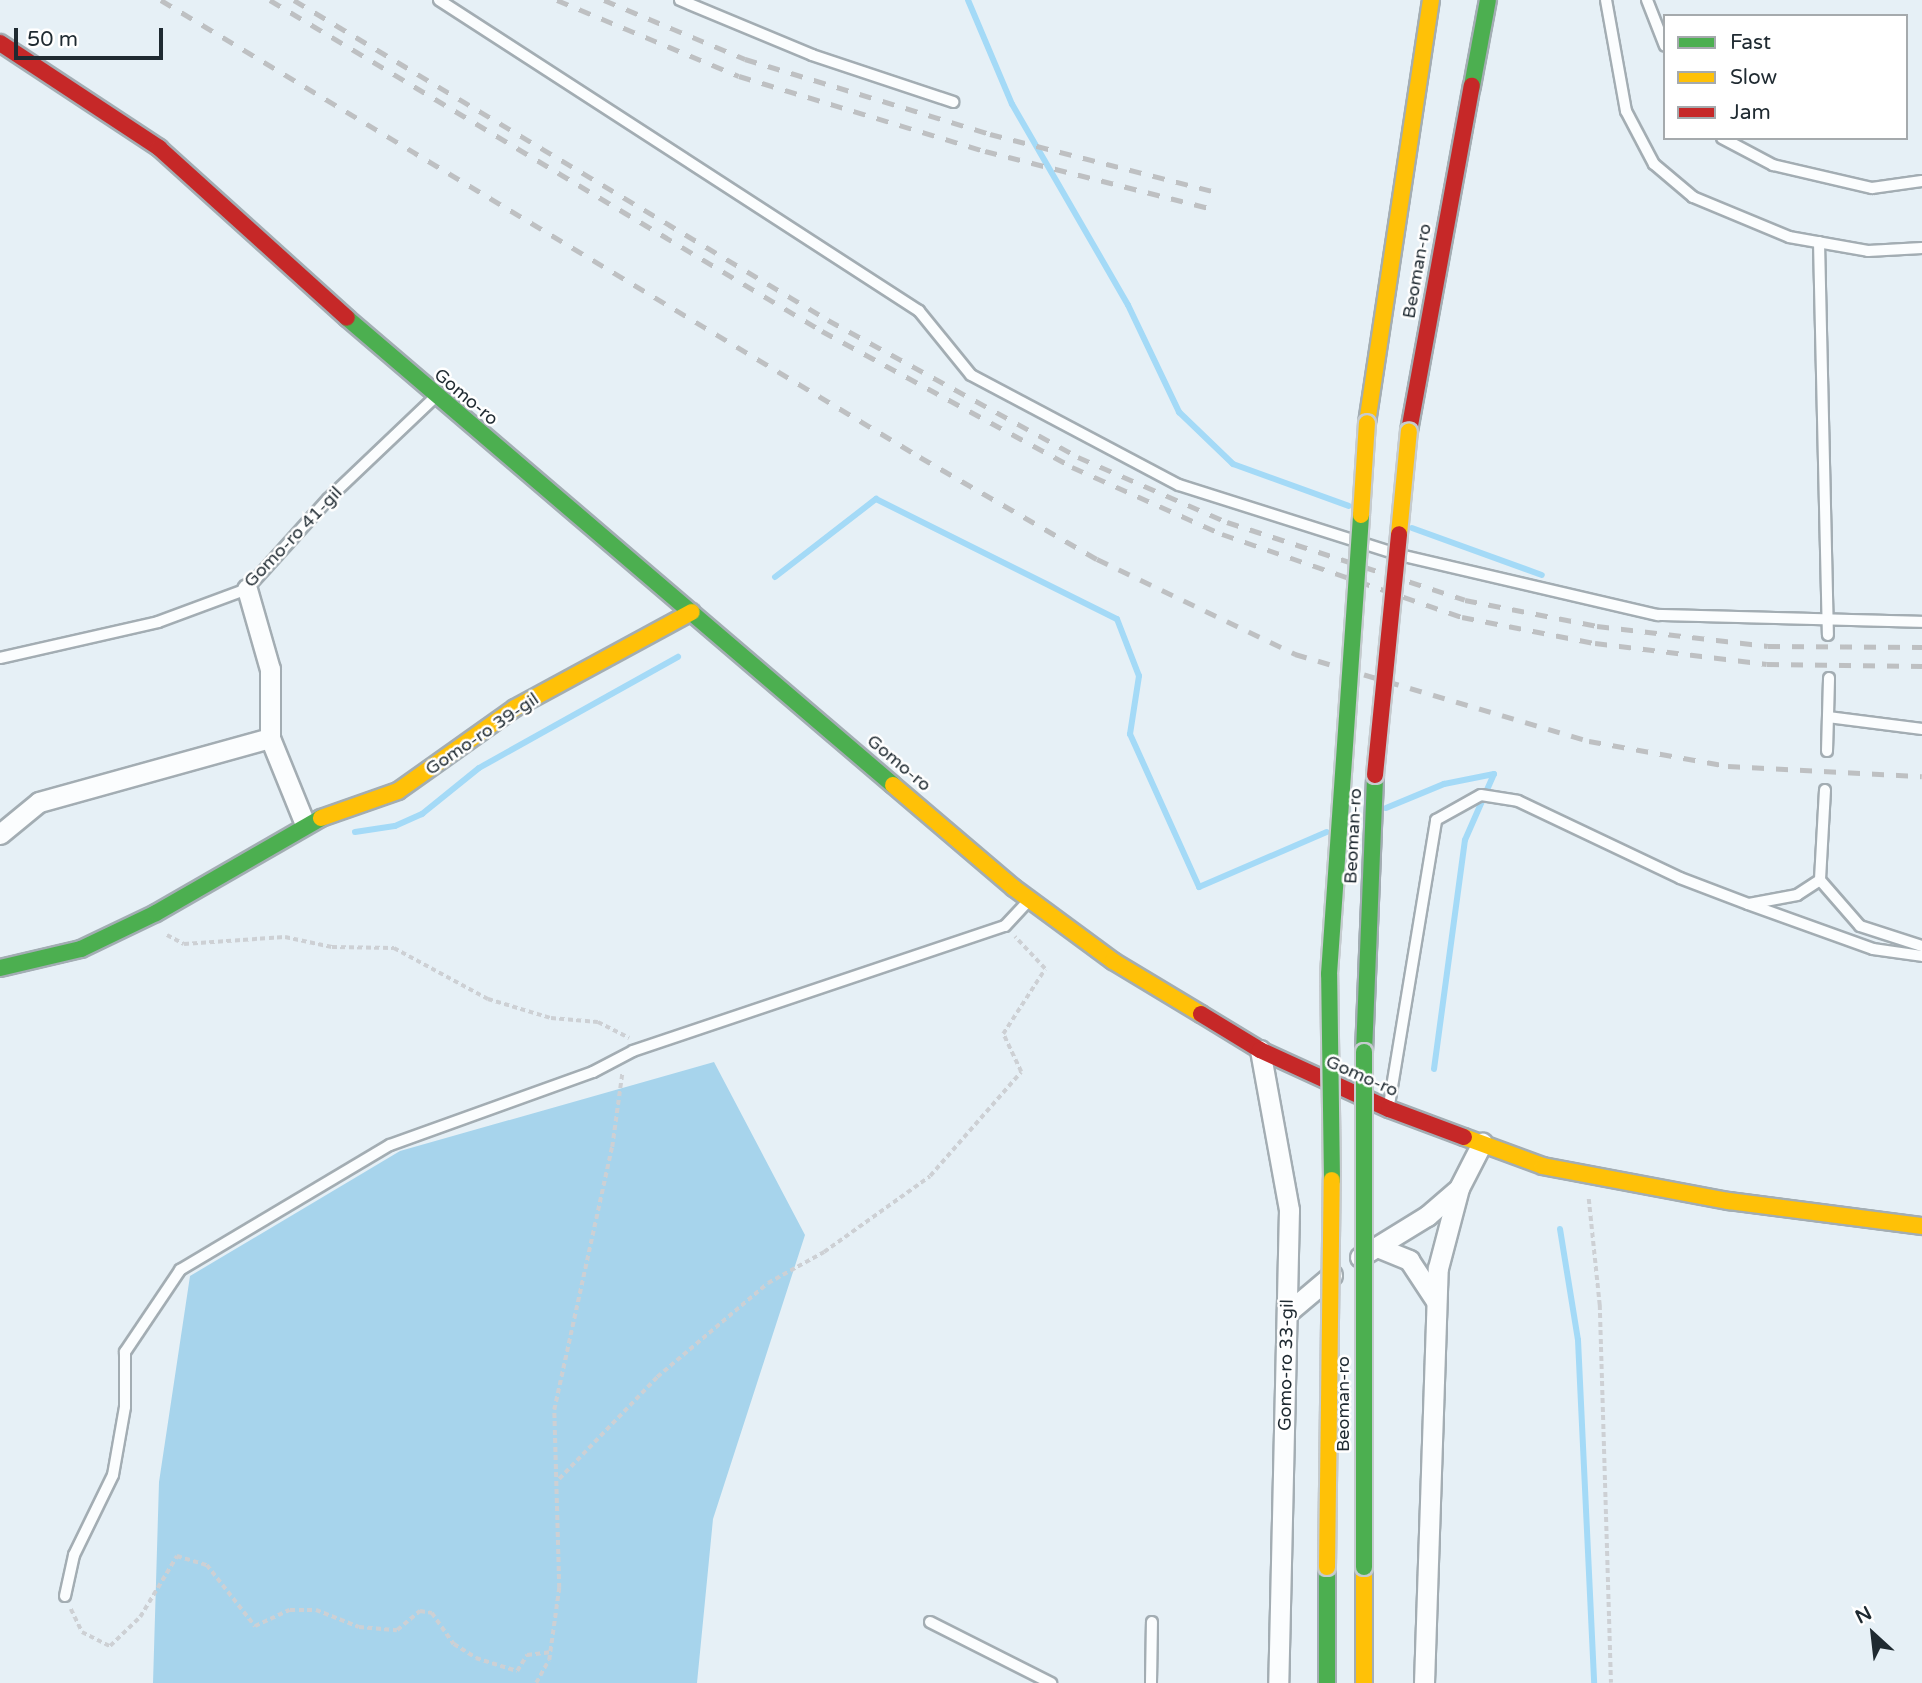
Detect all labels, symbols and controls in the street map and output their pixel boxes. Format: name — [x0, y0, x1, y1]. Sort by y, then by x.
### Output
scale bar — [18, 14, 166, 58]
legend — [1663, 14, 1908, 140]
text: 50 m — [27, 27, 78, 52]
text: Fast — [1730, 30, 1771, 55]
text: Slow — [1730, 65, 1777, 90]
text: Jam — [1730, 100, 1771, 125]
street label: Beoman-ro — [1398, 222, 1436, 320]
street label: Gomo-ro — [430, 364, 502, 430]
street label: Gomo-ro 41-gil — [239, 482, 347, 592]
street label: Gomo-ro 39-gil — [421, 688, 543, 780]
street label: Gomo-ro — [863, 730, 935, 796]
street label: Beoman-ro — [1340, 787, 1366, 885]
street label: Gomo-ro — [1322, 1050, 1402, 1102]
street label: Gomo-ro 33-gil — [1274, 1299, 1298, 1431]
street label: Beoman-ro — [1332, 1356, 1354, 1452]
north arrow — [1838, 1599, 1908, 1669]
text: N — [1852, 1602, 1875, 1629]

